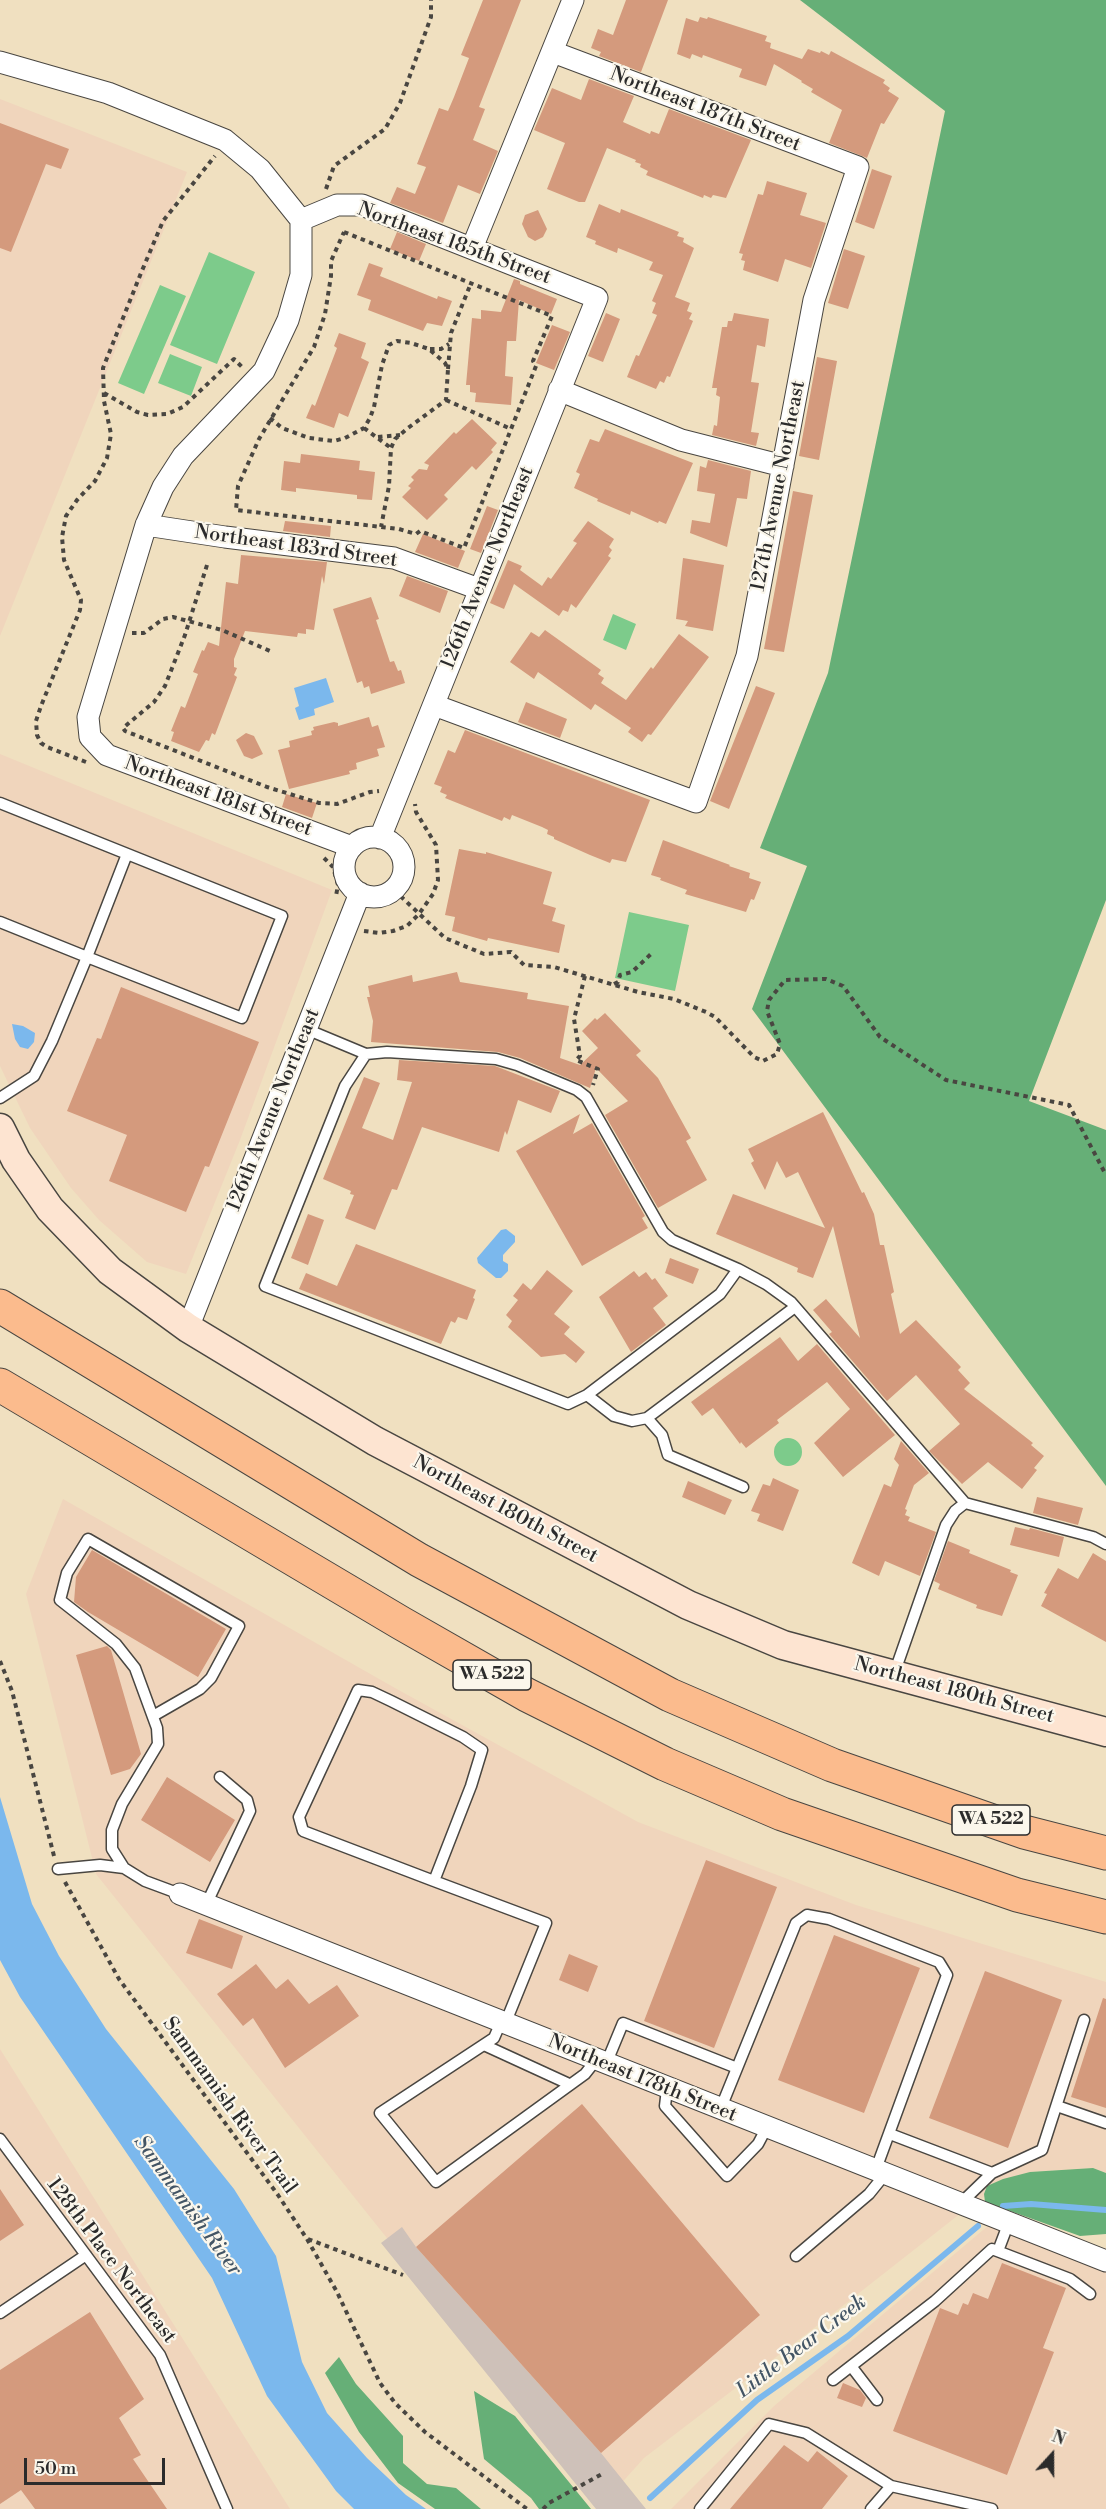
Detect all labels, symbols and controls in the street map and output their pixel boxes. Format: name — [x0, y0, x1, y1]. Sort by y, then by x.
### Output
street label: Northeast 187th Street — [606, 62, 804, 158]
street label: Northeast 185th Street — [354, 198, 554, 290]
street label: 127th Avenue Northeast — [747, 378, 811, 594]
street label: 126th Avenue Northeast — [436, 463, 540, 673]
street label: Northeast 183rd Street — [193, 521, 399, 573]
street label: Northeast 181st Street — [121, 752, 315, 842]
street label: 126th Avenue Northeast — [222, 1005, 326, 1215]
street label: Northeast 180th Street — [408, 1451, 602, 1569]
street label: Northeast 180th Street — [851, 1653, 1057, 1729]
road number: WA 522 — [453, 1660, 531, 1690]
road number: WA 522 — [952, 1805, 1030, 1835]
street label: Sammamish River Trail — [157, 2013, 301, 2199]
street label: Northeast 178th Street — [544, 2030, 740, 2128]
water label: Sammamish River — [128, 2131, 246, 2281]
street label: 128th Place Northeast — [41, 2174, 181, 2348]
water label: Little Bear Creek — [732, 2290, 872, 2404]
north arrow — [1022, 2425, 1082, 2485]
text: N — [1049, 2427, 1068, 2450]
scale bar — [27, 2446, 168, 2484]
text: 50 m — [35, 2457, 76, 2480]

